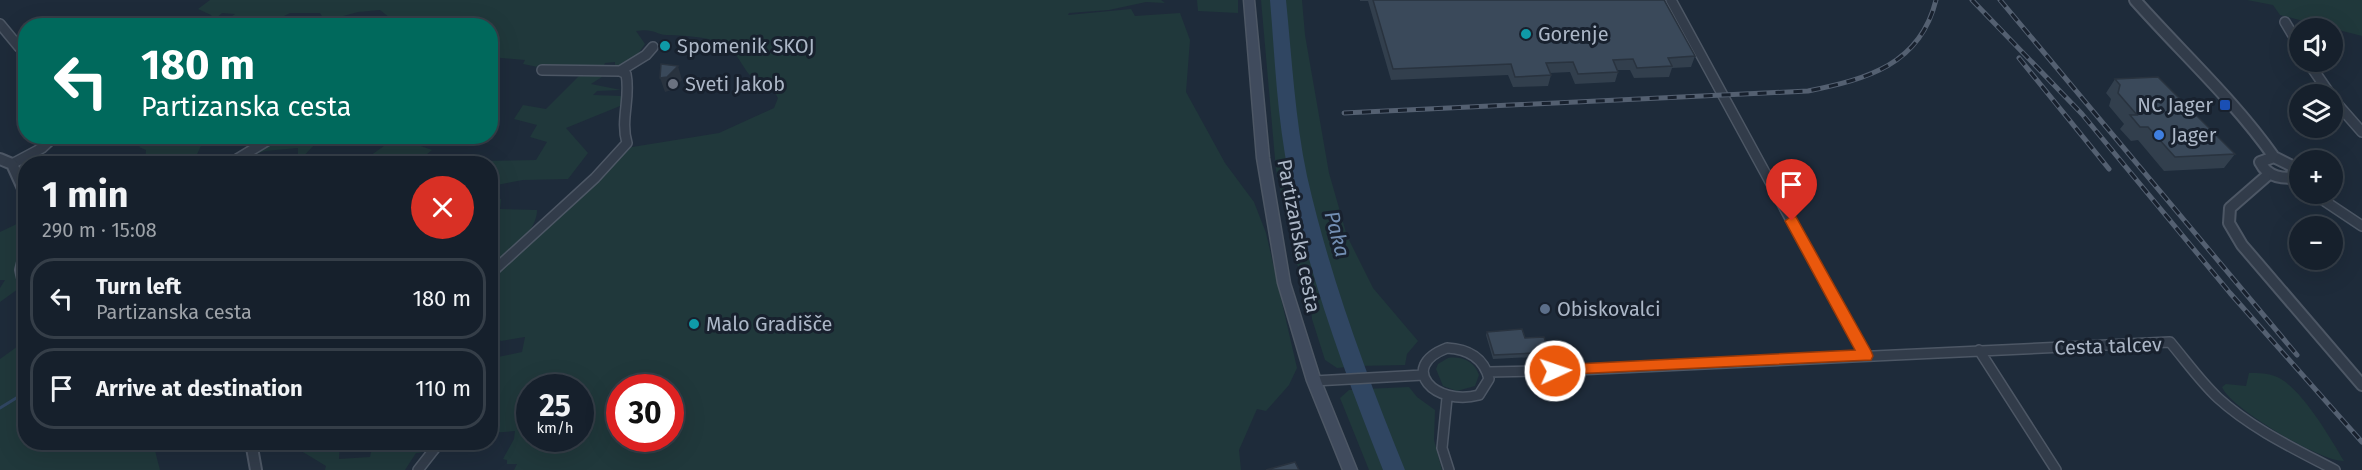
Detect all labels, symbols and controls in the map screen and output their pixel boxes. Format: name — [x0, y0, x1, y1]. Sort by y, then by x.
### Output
map controls — [2289, 18, 2343, 270]
button: sound — [2289, 18, 2343, 72]
place label: Gorenje — [1538, 22, 1609, 46]
marker: Gorenje — [1519, 27, 1533, 41]
place label: Spomenik SKOJ — [677, 34, 815, 58]
marker: Spomenik SKOJ — [658, 39, 672, 53]
text: 180 m — [141, 40, 255, 90]
icon: left — [42, 42, 120, 120]
place label: Sveti Jakob — [685, 72, 785, 96]
marker: Sveti Jakob — [666, 77, 680, 91]
button: layers — [2289, 84, 2343, 138]
text: Partizanska cesta — [141, 91, 351, 123]
place label: NC Jager — [2137, 93, 2213, 117]
marker: NC Jager — [2218, 98, 2232, 112]
place label: Jager — [2171, 123, 2217, 147]
marker: Jager — [2152, 128, 2166, 142]
button: + — [2289, 150, 2343, 204]
street label: Partizanska cesta — [1272, 157, 1326, 315]
pin — [1766, 159, 1817, 221]
icon: arrive — [1775, 168, 1808, 201]
text: 1 min — [42, 173, 129, 217]
button: close — [411, 176, 474, 239]
water label: Paka — [1318, 208, 1356, 260]
button: − — [2289, 216, 2343, 270]
text: 290 m · 15:08 — [42, 218, 157, 242]
text: Turn left — [96, 273, 181, 300]
icon: left — [45, 282, 78, 315]
text: 180 m — [412, 285, 471, 312]
place label: Obiskovalci — [1557, 297, 1661, 321]
text: Partizanska cesta — [96, 300, 252, 324]
marker: Obiskovalci — [1538, 302, 1552, 316]
place label: Malo Gradišče — [706, 312, 833, 336]
marker: Malo Gradišče — [687, 317, 701, 331]
street label: Cesta talcev — [2054, 332, 2162, 360]
position arrow — [1523, 339, 1587, 403]
icon: arrive — [45, 372, 78, 405]
speed limit sign: 30 — [606, 374, 684, 452]
text: Arrive at destination — [96, 375, 303, 402]
text: 110 m — [415, 375, 471, 402]
text: 25 — [539, 388, 571, 424]
text: km/h — [536, 419, 574, 437]

